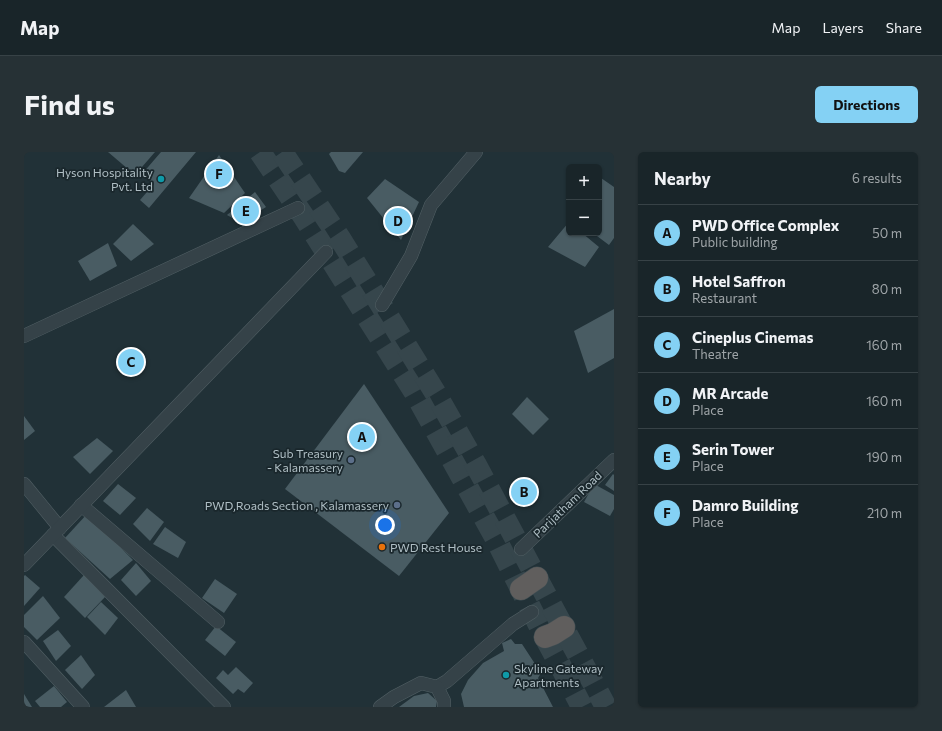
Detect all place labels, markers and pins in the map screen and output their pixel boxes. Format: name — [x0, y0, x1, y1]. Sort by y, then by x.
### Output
pin: F — [206, 159, 232, 189]
place label: Hyson Hospitality Pvt. Ltd — [56, 165, 153, 193]
marker: Hyson Hospitality Pvt. Ltd — [156, 174, 166, 184]
pin: E — [233, 196, 259, 226]
pin: D — [385, 206, 411, 236]
pin: C — [118, 347, 144, 377]
pin: A — [349, 422, 375, 452]
place label: Sub Treasury - Kalamassery — [267, 446, 343, 474]
marker: Sub Treasury - Kalamassery — [346, 455, 356, 465]
pin: B — [511, 477, 537, 507]
place label: PWD,Roads Section , Kalamassery — [205, 498, 389, 512]
marker: PWD,Roads Section , Kalamassery — [392, 500, 402, 510]
place label: PWD Rest House — [390, 540, 482, 554]
marker: PWD Rest House — [377, 542, 387, 552]
place label: Skyline Gateway Apartments — [514, 661, 603, 689]
marker: Skyline Gateway Apartments — [501, 670, 511, 680]

